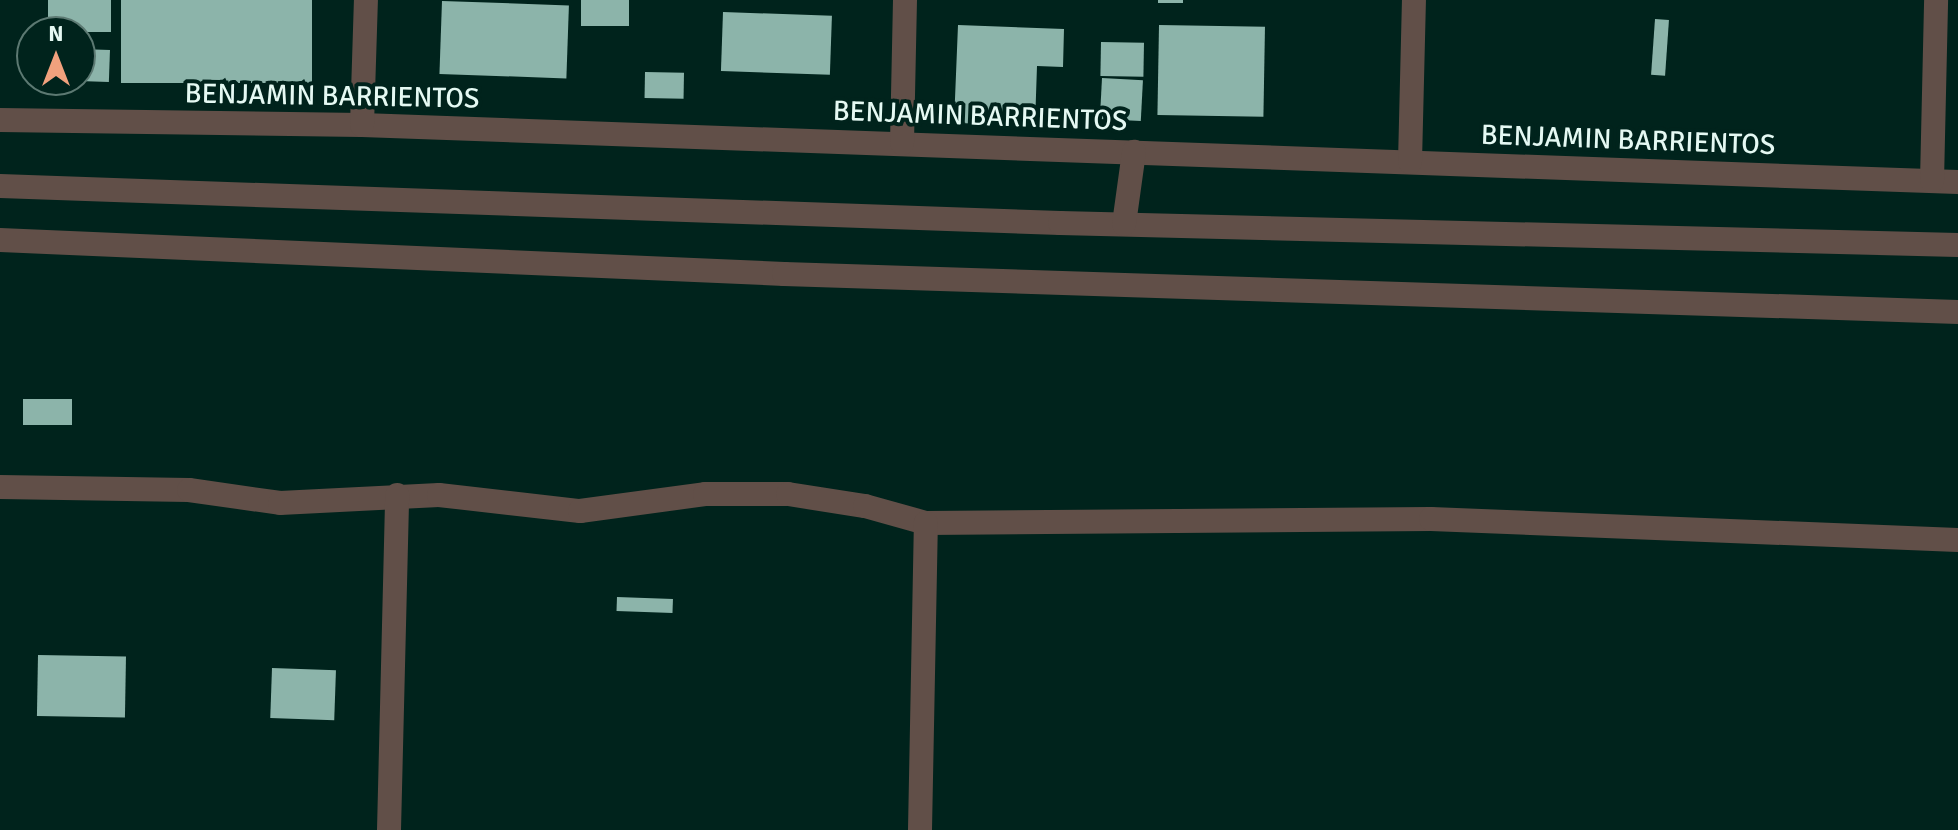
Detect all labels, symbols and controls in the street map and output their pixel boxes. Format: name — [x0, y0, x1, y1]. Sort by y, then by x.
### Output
north arrow — [16, 16, 96, 96]
text: N — [48, 20, 64, 47]
street label: BENJAMIN BARRIENTOS — [184, 77, 480, 115]
street label: BENJAMIN BARRIENTOS — [832, 94, 1128, 138]
street label: BENJAMIN BARRIENTOS — [1480, 118, 1776, 162]

